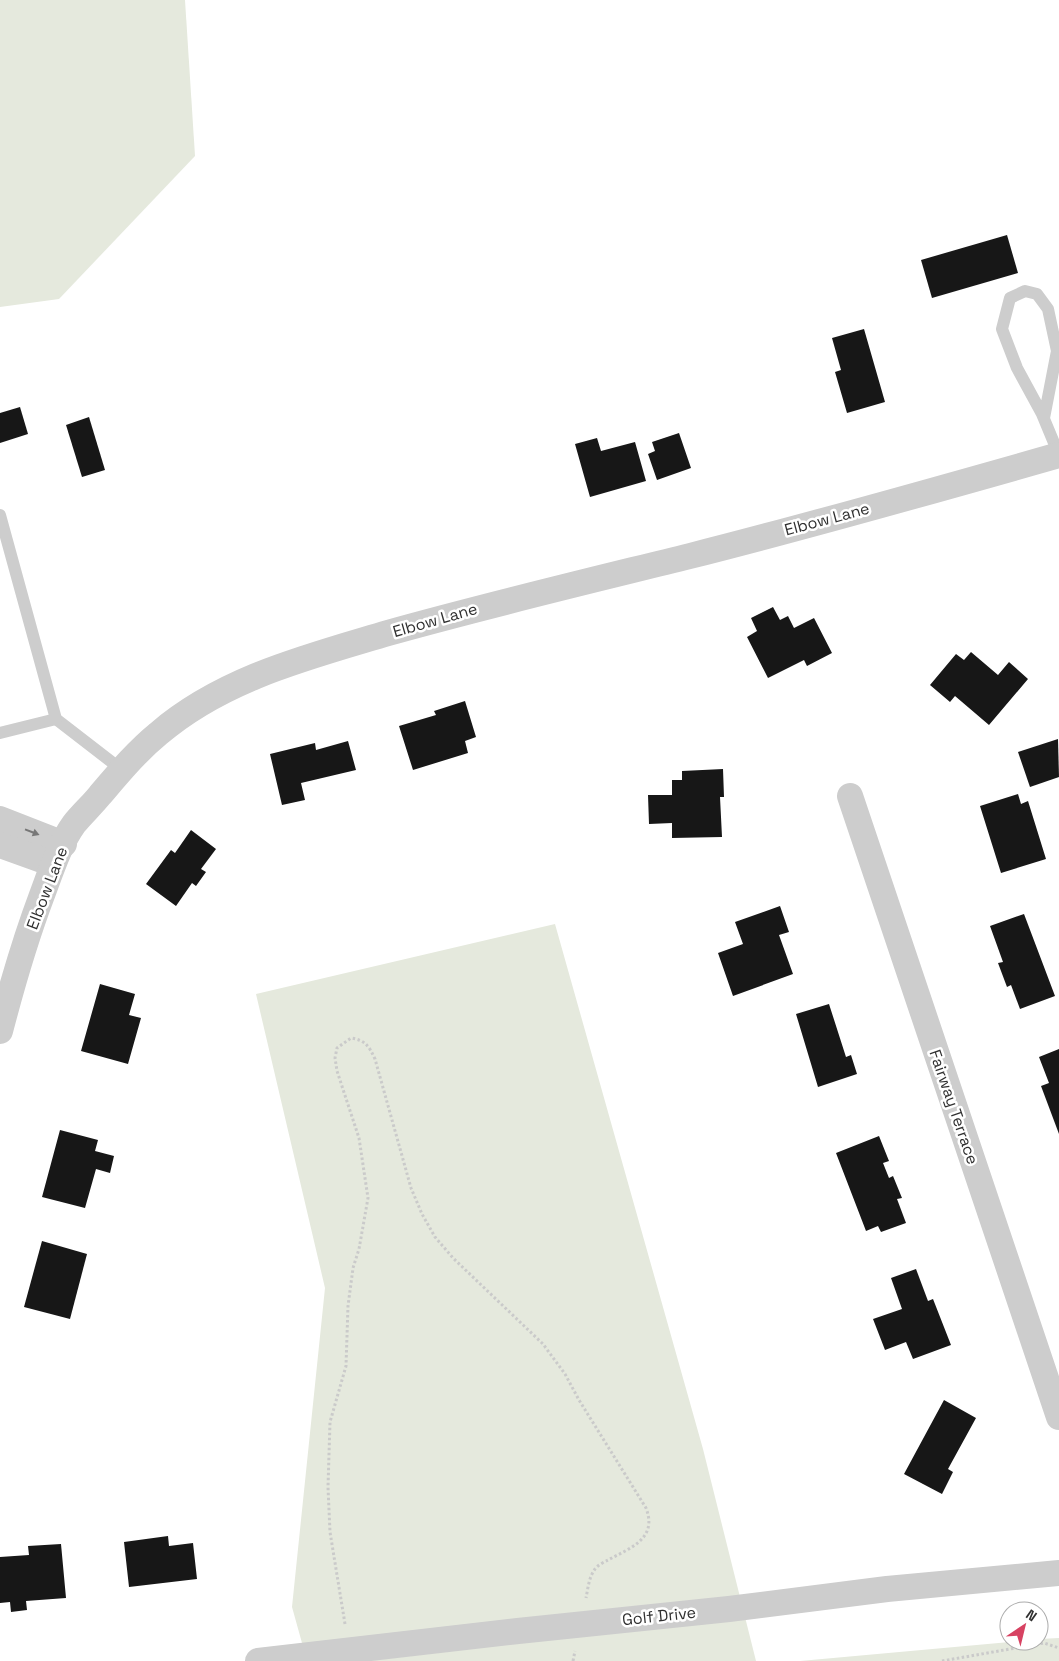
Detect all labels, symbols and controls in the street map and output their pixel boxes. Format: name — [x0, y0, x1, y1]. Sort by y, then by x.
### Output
street label: Elbow Lane — [782, 498, 872, 540]
street label: Elbow Lane — [390, 598, 480, 642]
one-way arrow — [25, 828, 39, 836]
street label: Elbow Lane — [22, 844, 72, 932]
street label: Fairway Terrace — [925, 1047, 983, 1167]
north arrow — [999, 1601, 1049, 1651]
street label: Golf Drive — [621, 1602, 697, 1630]
text: N — [1022, 1605, 1040, 1625]

